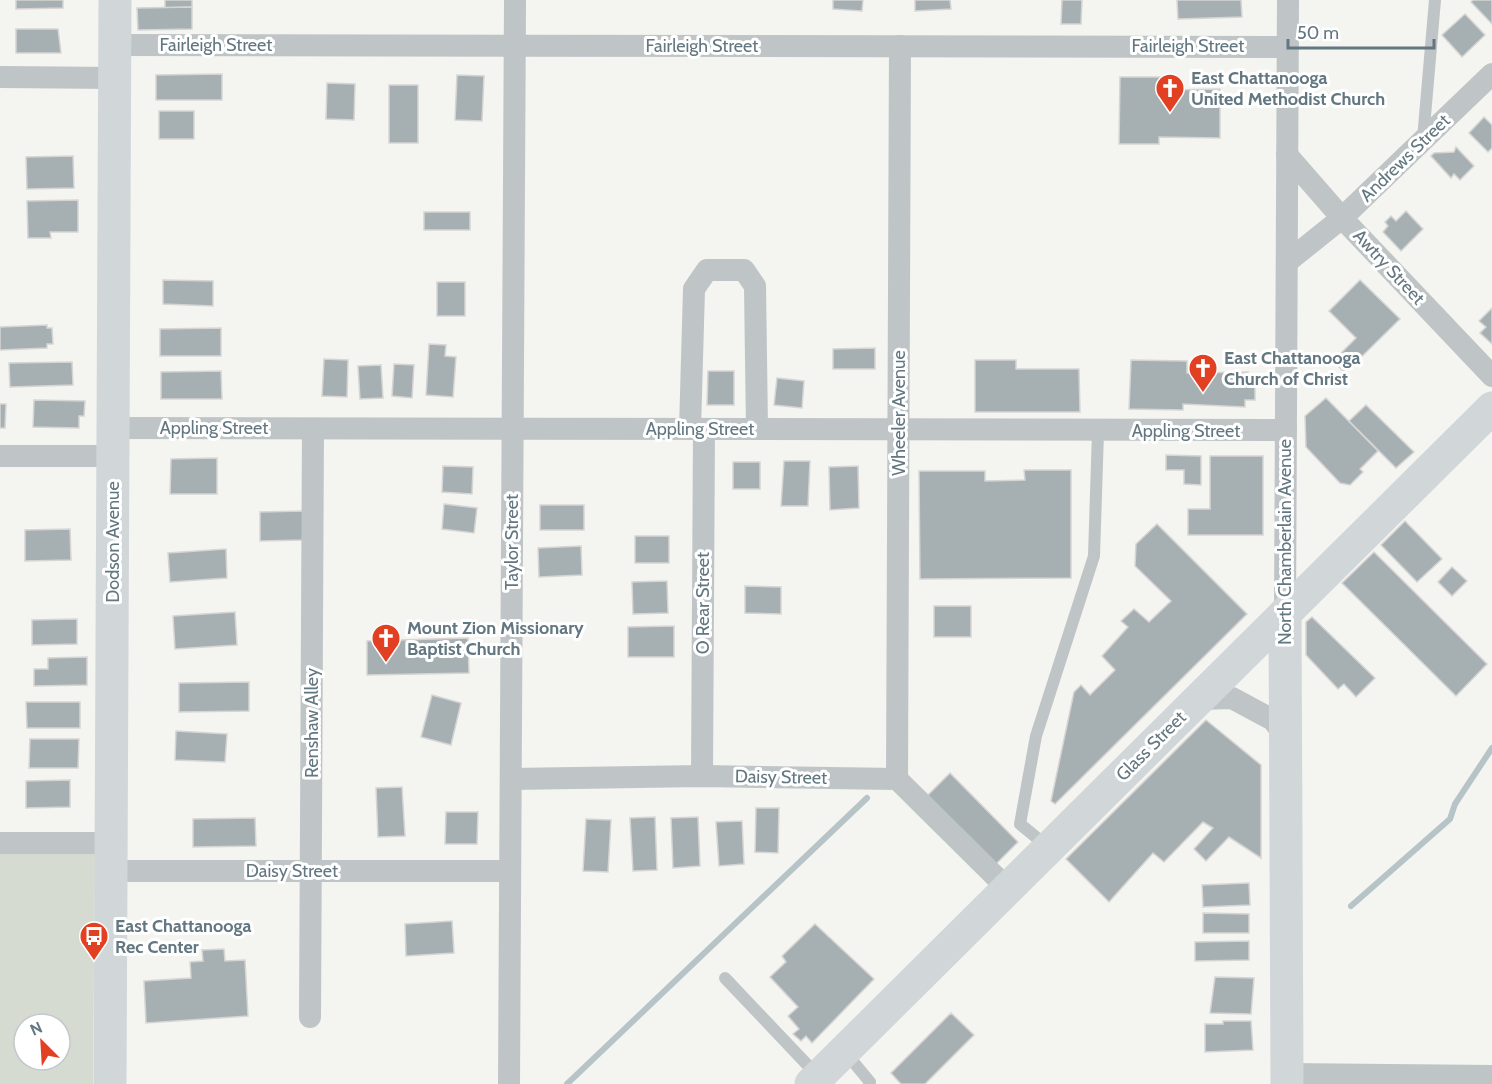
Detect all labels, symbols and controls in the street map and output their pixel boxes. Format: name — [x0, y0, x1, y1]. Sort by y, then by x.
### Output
scale bar — [1288, 12, 1434, 50]
text: 50 m — [1297, 22, 1339, 44]
street label: Fairleigh Street — [160, 34, 272, 56]
street label: Fairleigh Street — [646, 35, 758, 57]
street label: Fairleigh Street — [1132, 35, 1244, 57]
place label: East Chattanooga United Methodist Church — [1191, 67, 1385, 110]
church icon: East Chattanooga United Methodist Church — [1154, 72, 1186, 114]
street label: Andrews Street — [1355, 110, 1455, 206]
street label: Awtry Street — [1349, 225, 1429, 309]
place label: East Chattanooga Church of Christ — [1224, 347, 1361, 390]
street label: Wheeler Avenue — [888, 350, 910, 476]
church icon: East Chattanooga Church of Christ — [1187, 352, 1219, 394]
street label: Appling Street — [160, 417, 268, 439]
street label: Appling Street — [646, 418, 754, 440]
street label: Appling Street — [1132, 420, 1240, 442]
street label: North Chamberlain Avenue — [1274, 439, 1296, 645]
street label: Dodson Avenue — [102, 481, 124, 603]
street label: Taylor Street — [501, 494, 523, 590]
street label: O Rear Street — [692, 552, 714, 654]
place label: Mount Zion Missionary Baptist Church — [407, 617, 584, 660]
church icon: Mount Zion Missionary Baptist Church — [370, 622, 402, 664]
street label: Renshaw Alley — [301, 668, 323, 778]
street label: Glass Street — [1111, 706, 1191, 786]
street label: Daisy Street — [735, 765, 827, 789]
street label: Daisy Street — [246, 860, 338, 882]
place label: East Chattanooga Rec Center — [115, 915, 252, 958]
bus stop icon: East Chattanooga Rec Center — [78, 920, 110, 962]
north arrow — [12, 1012, 72, 1072]
text: N — [27, 1018, 45, 1040]

